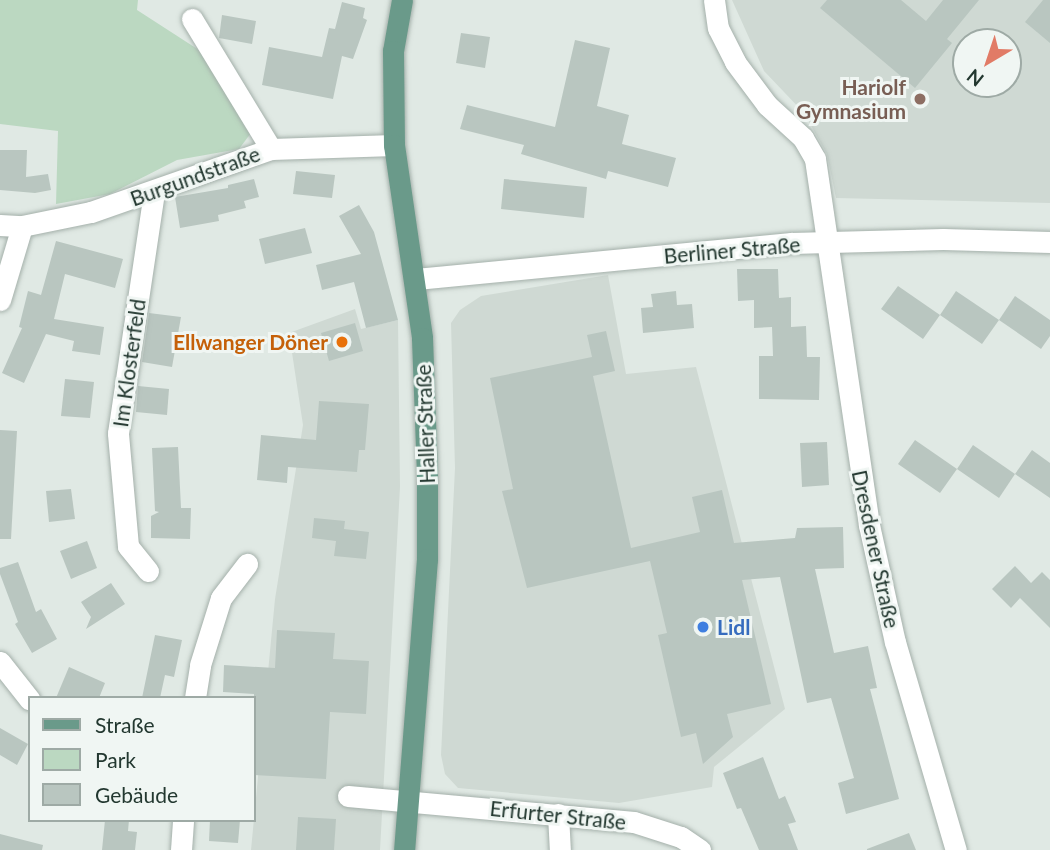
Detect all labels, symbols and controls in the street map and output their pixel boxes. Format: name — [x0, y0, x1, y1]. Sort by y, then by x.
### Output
north arrow — [952, 28, 1022, 98]
text: N — [962, 65, 988, 92]
place label: Hariolf Gymnasium — [796, 74, 906, 124]
marker: Hariolf Gymnasium — [912, 91, 928, 107]
street label: Burgundstraße — [127, 141, 263, 211]
street label: Berliner Straße — [662, 231, 802, 269]
street label: Im Klosterfeld — [108, 297, 150, 429]
place label: Ellwanger Döner — [172, 329, 328, 355]
marker: Ellwanger Döner — [334, 334, 350, 350]
street label: Haller Straße — [410, 364, 440, 484]
street label: Dresdener Straße — [847, 467, 905, 631]
place label: Lidl — [717, 614, 750, 640]
marker: Lidl — [695, 619, 711, 635]
legend — [28, 696, 256, 822]
text: Straße — [95, 712, 155, 737]
text: Park — [95, 747, 136, 772]
text: Gebäude — [95, 782, 178, 807]
street label: Erfurter Straße — [488, 795, 628, 835]

